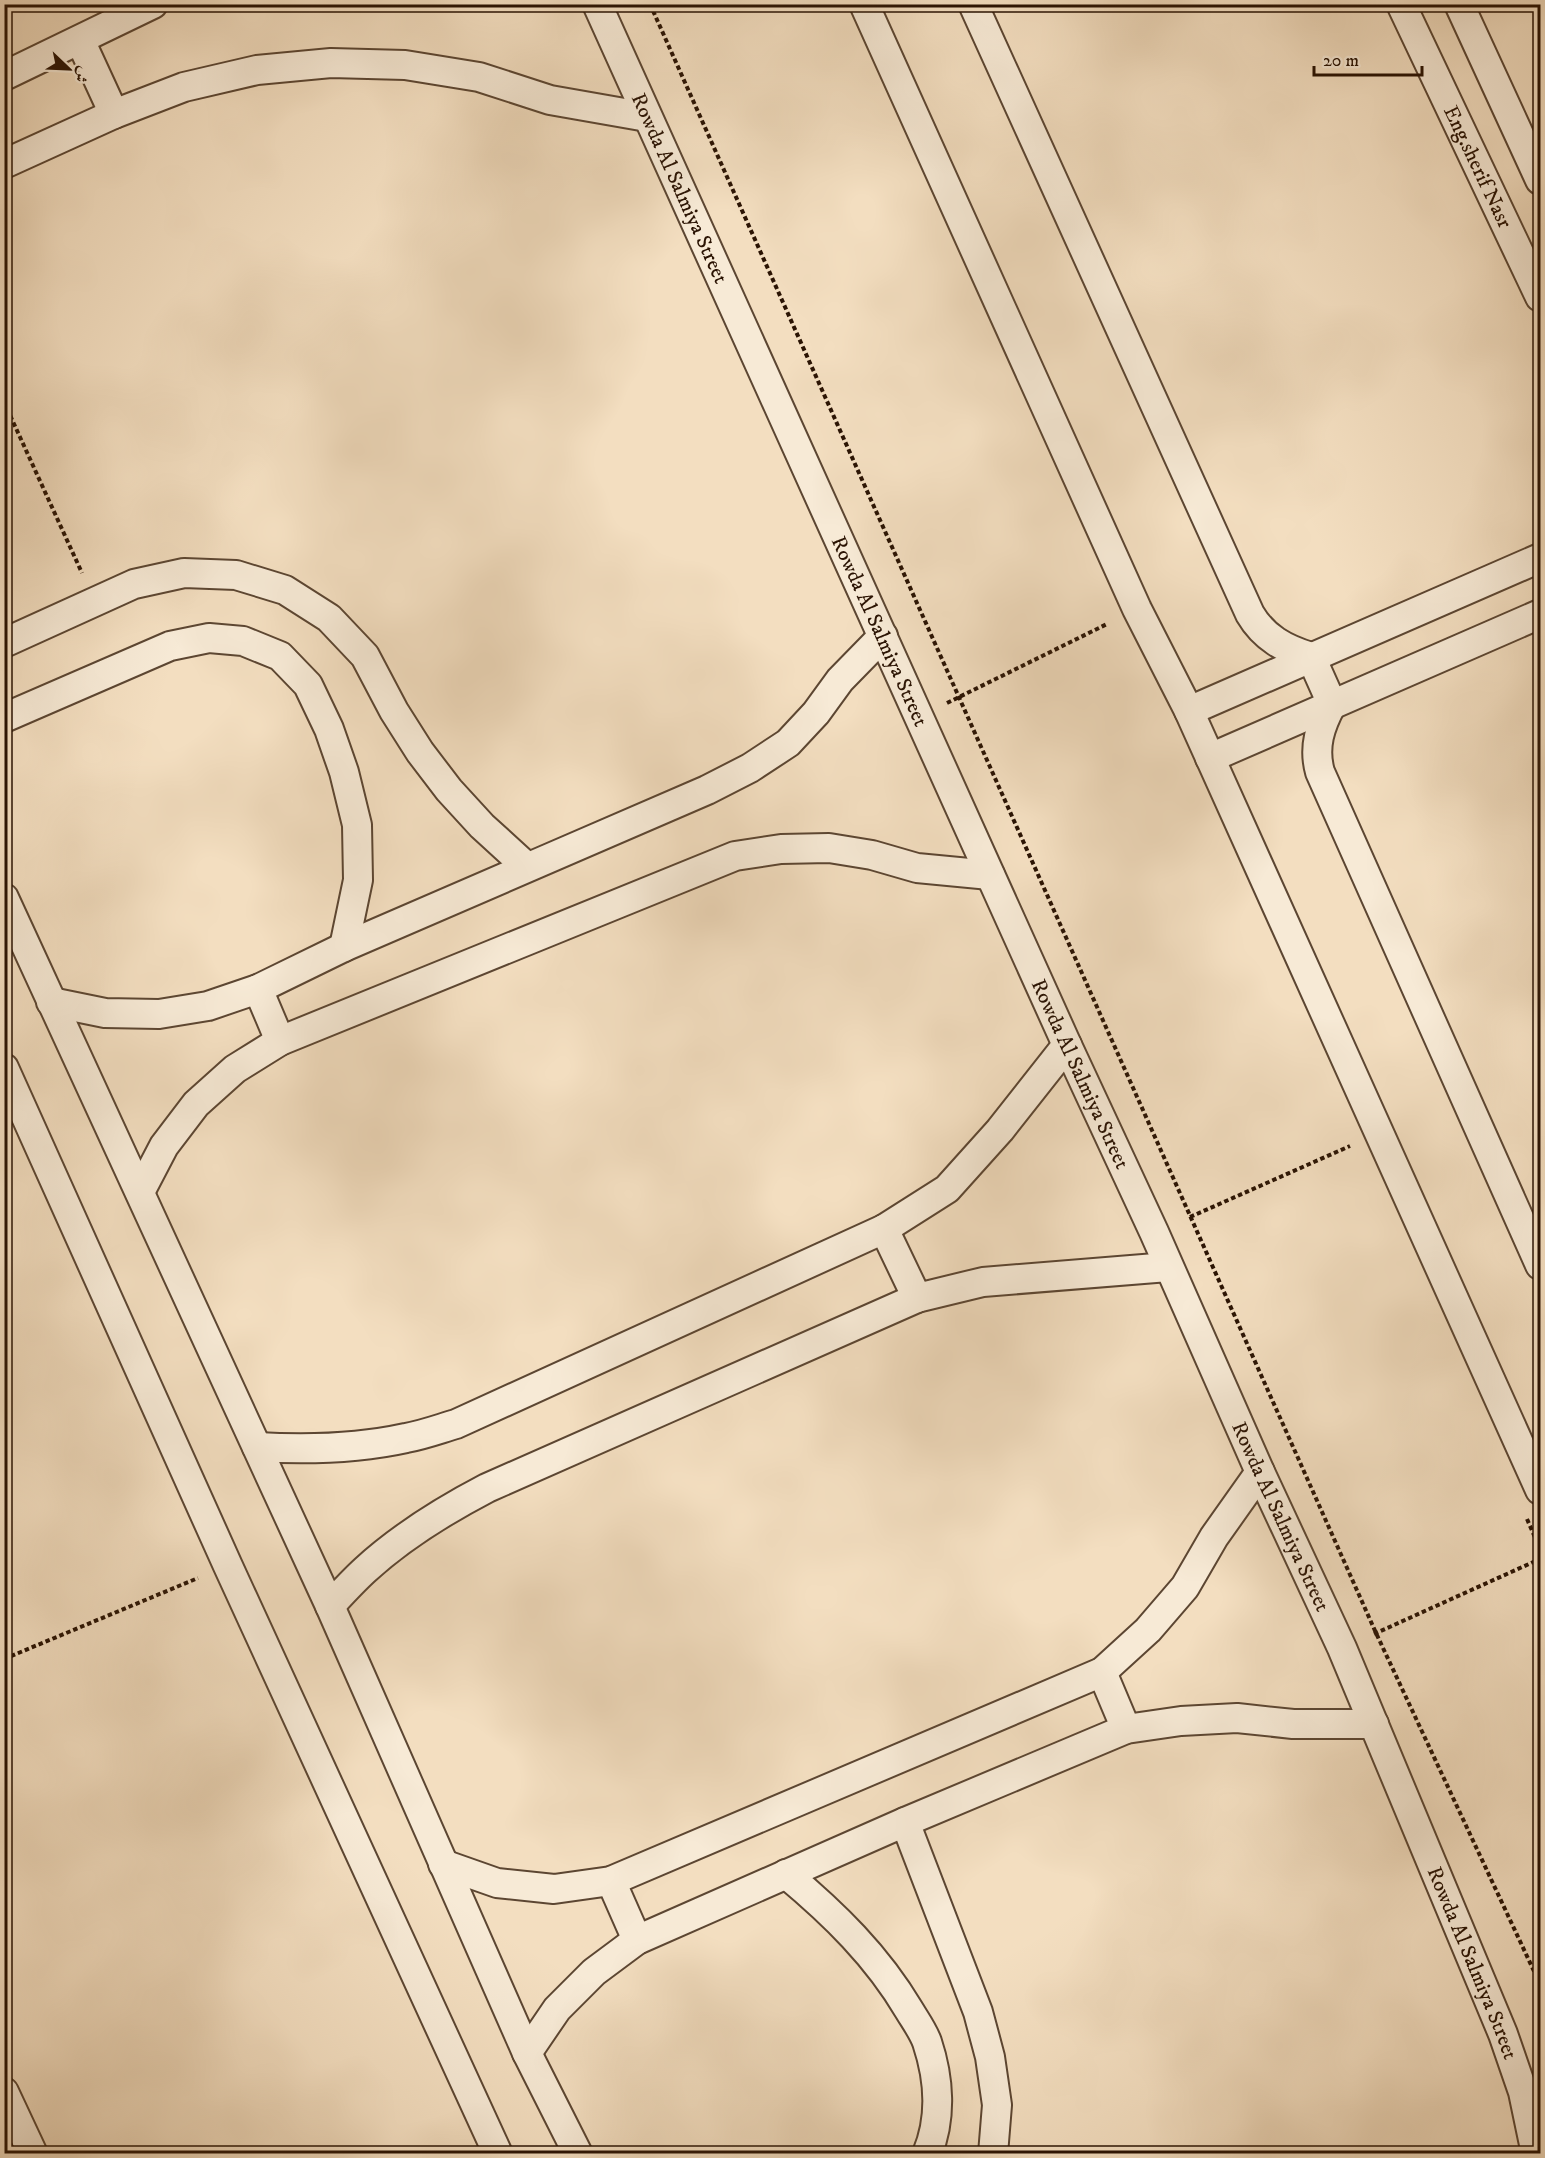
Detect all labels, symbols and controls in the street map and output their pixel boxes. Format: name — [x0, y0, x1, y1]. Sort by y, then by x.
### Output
north arrow — [39, 39, 99, 99]
scale bar — [1314, 39, 1422, 77]
text: 20 m — [1323, 50, 1359, 72]
text: ش — [70, 63, 94, 86]
street label: Rowda Al Salmiya Street — [625, 89, 734, 288]
street label: Eng.sherif Nasr — [1437, 102, 1518, 233]
street label: Rowda Al Salmiya Street — [825, 532, 934, 731]
street label: Rowda Al Salmiya Street — [1025, 975, 1135, 1173]
street label: Rowda Al Salmiya Street — [1225, 1418, 1335, 1616]
street label: Rowda Al Salmiya Street — [1421, 1863, 1523, 2063]

